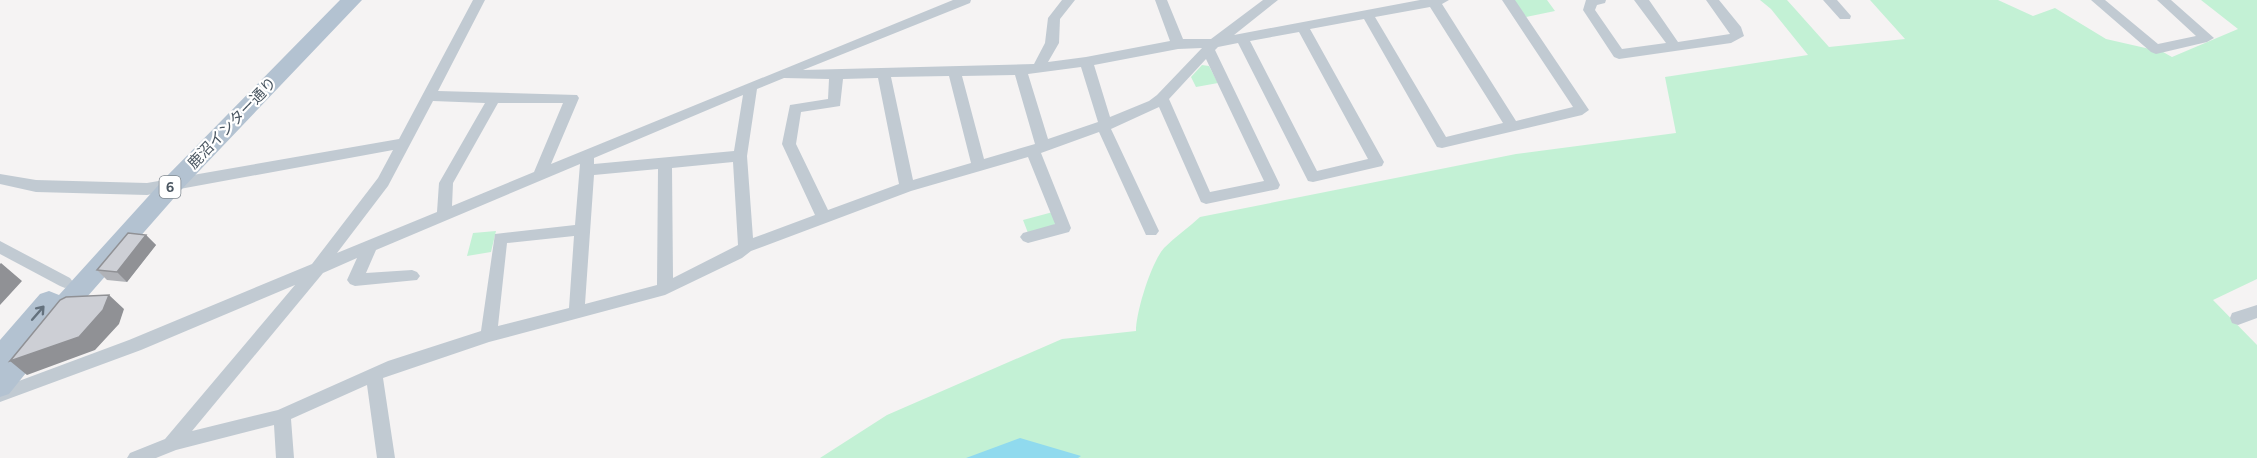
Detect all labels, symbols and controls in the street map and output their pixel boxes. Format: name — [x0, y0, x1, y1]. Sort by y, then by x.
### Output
street label: 鹿沼インター通り — [184, 74, 280, 172]
road number: 6 — [160, 176, 180, 198]
one-way arrow — [31, 306, 45, 321]

